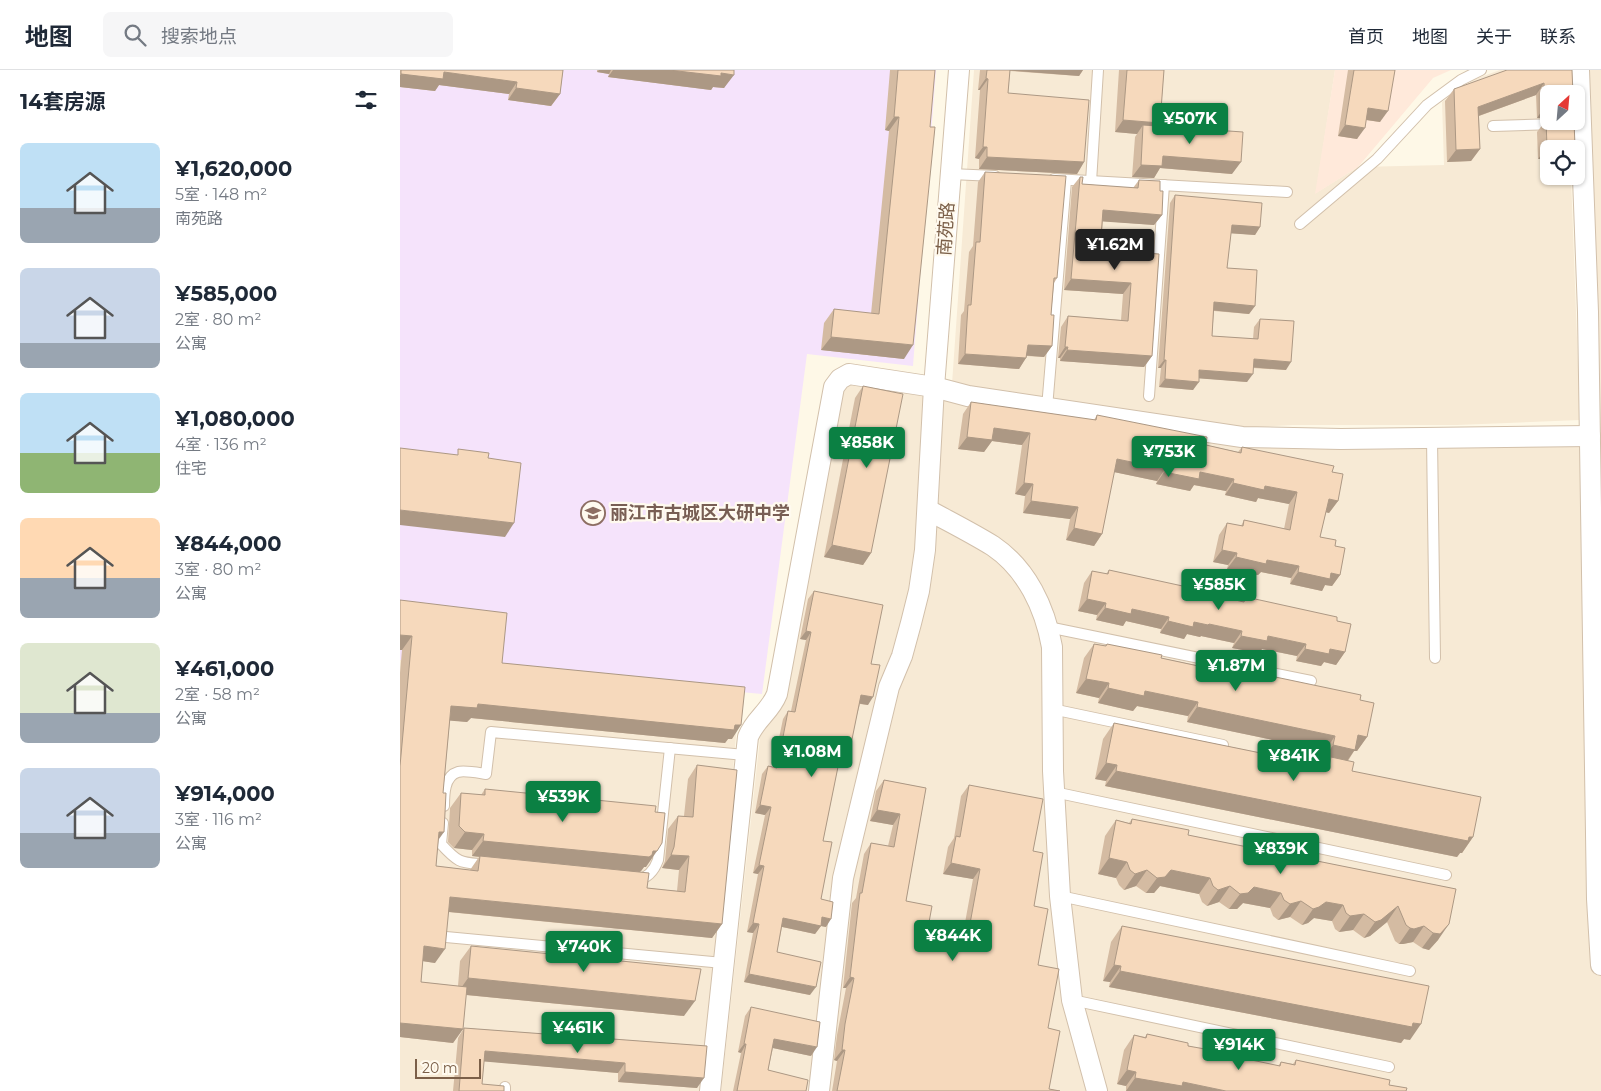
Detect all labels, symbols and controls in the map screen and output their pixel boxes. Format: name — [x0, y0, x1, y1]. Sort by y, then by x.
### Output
search box — [103, 12, 453, 57]
icon: search — [121, 21, 149, 49]
text: 地图 — [25, 22, 73, 51]
text: 搜索地点 — [161, 25, 237, 48]
text: 首页 — [1348, 26, 1384, 48]
text: 地图 — [1412, 26, 1448, 48]
text: 关于 — [1476, 26, 1512, 48]
text: 联系 — [1540, 26, 1576, 48]
north arrow — [1540, 85, 1585, 130]
map controls — [1540, 85, 1585, 185]
icon: filters — [352, 86, 380, 114]
text: 14套房源 — [20, 89, 106, 114]
pin: ¥507K — [1155, 102, 1225, 145]
text: ¥507K — [1163, 109, 1217, 128]
button: locate — [1540, 140, 1585, 185]
text: ¥1,620,000 — [175, 156, 292, 181]
icon: home — [60, 163, 120, 223]
text: 5室 · 148 m² — [175, 185, 267, 204]
street label: 南苑路 — [933, 201, 959, 257]
text: 南苑路 — [175, 209, 223, 228]
pin: ¥1.62M — [1074, 228, 1156, 271]
text: ¥1.62M — [1086, 235, 1144, 254]
text: ¥585,000 — [175, 281, 277, 306]
icon: home — [60, 288, 120, 348]
text: 2室 · 80 m² — [175, 310, 261, 329]
text: 公寓 — [175, 334, 207, 353]
text: ¥1,080,000 — [175, 406, 295, 431]
icon: home — [60, 413, 120, 473]
pin: ¥858K — [832, 426, 902, 469]
text: ¥858K — [840, 433, 894, 452]
text: 4室 · 136 m² — [175, 435, 267, 454]
pin: ¥753K — [1134, 436, 1204, 478]
text: ¥753K — [1143, 442, 1195, 461]
text: 住宅 — [175, 459, 207, 478]
school or university icon: 丽江市古城区大研中学 — [580, 500, 606, 526]
place label: 丽江市古城区大研中学 — [610, 502, 790, 524]
text: ¥844,000 — [175, 531, 281, 556]
icon: home — [60, 538, 120, 598]
text: 3室 · 80 m² — [175, 560, 261, 579]
pin: ¥585K — [1184, 568, 1254, 611]
text: ¥585K — [1192, 575, 1246, 594]
text: 公寓 — [175, 584, 207, 603]
pin: ¥1.87M — [1195, 650, 1277, 692]
text: ¥461,000 — [175, 656, 274, 681]
text: ¥1.87M — [1207, 656, 1265, 675]
icon: home — [60, 663, 120, 723]
text: 2室 · 58 m² — [175, 685, 260, 704]
text: 公寓 — [175, 709, 207, 728]
pin: ¥1.08M — [771, 736, 853, 778]
pin: ¥841K — [1259, 740, 1329, 782]
text: ¥1.08M — [782, 742, 842, 761]
text: ¥841K — [1269, 746, 1319, 765]
pin: ¥539K — [528, 780, 598, 823]
text: ¥914,000 — [175, 781, 275, 806]
text: ¥539K — [537, 787, 589, 806]
icon: home — [60, 788, 120, 848]
text: 3室 · 116 m² — [175, 810, 262, 829]
pin: ¥839K — [1246, 832, 1316, 875]
text: 公寓 — [175, 834, 207, 853]
text: ¥839K — [1254, 839, 1308, 858]
pin: ¥844K — [918, 920, 988, 962]
text: ¥844K — [925, 926, 981, 945]
pin: ¥740K — [549, 930, 619, 973]
text: ¥740K — [557, 937, 611, 956]
pin: ¥461K — [543, 1012, 613, 1054]
text: ¥461K — [553, 1018, 603, 1037]
pin: ¥914K — [1204, 1028, 1274, 1071]
text: ¥914K — [1213, 1035, 1265, 1054]
scale bar — [415, 1056, 481, 1079]
text: 20 m — [422, 1059, 458, 1077]

